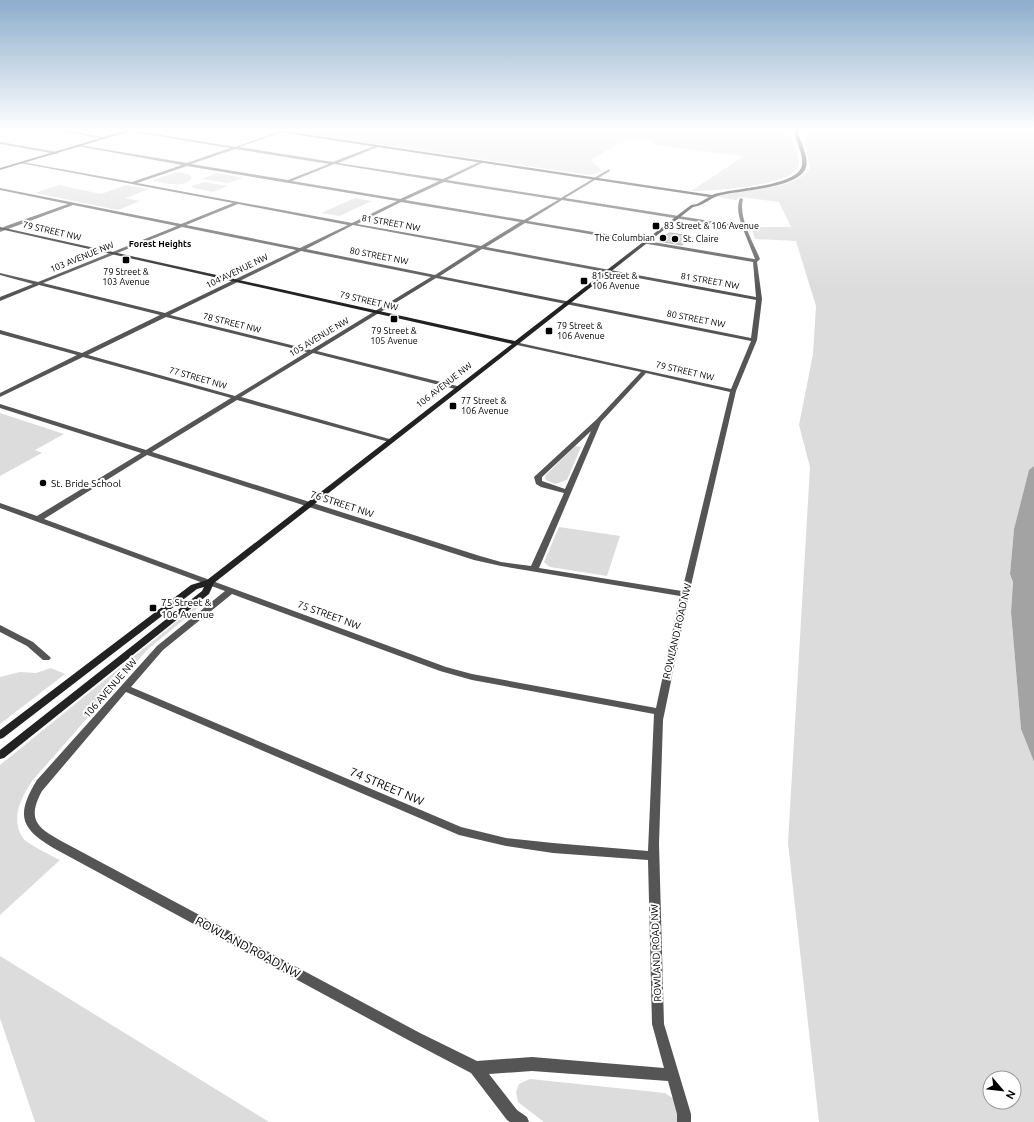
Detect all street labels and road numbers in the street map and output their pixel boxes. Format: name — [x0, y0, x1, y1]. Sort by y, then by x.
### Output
street label: 81 STREET NW — [361, 213, 422, 233]
street label: 79 STREET NW — [22, 219, 83, 243]
street label: 103 AVENUE NW — [49, 239, 116, 274]
street label: 80 STREET NW — [349, 245, 410, 267]
street label: 104 AVENUE NW — [204, 251, 270, 290]
street label: 81 STREET NW — [680, 271, 741, 291]
street label: 79 STREET NW — [339, 289, 400, 313]
street label: 80 STREET NW — [666, 308, 727, 330]
street label: 78 STREET NW — [202, 311, 263, 335]
street label: 105 AVENUE NW — [287, 315, 351, 359]
street label: 79 STREET NW — [655, 359, 716, 383]
street label: 106 AVENUE NW — [414, 360, 474, 410]
street label: 77 STREET NW — [168, 365, 229, 391]
street label: 76 STREET NW — [309, 489, 375, 519]
street label: ROWLAND ROAD NW — [661, 582, 693, 680]
street label: 75 STREET NW — [296, 599, 362, 631]
street label: 106 AVENUE NW — [81, 656, 139, 720]
street label: 74 STREET NW — [348, 765, 426, 807]
street label: ROWLAND ROAD NW — [649, 904, 663, 1002]
street label: ROWLAND ROAD NW — [193, 914, 303, 980]

